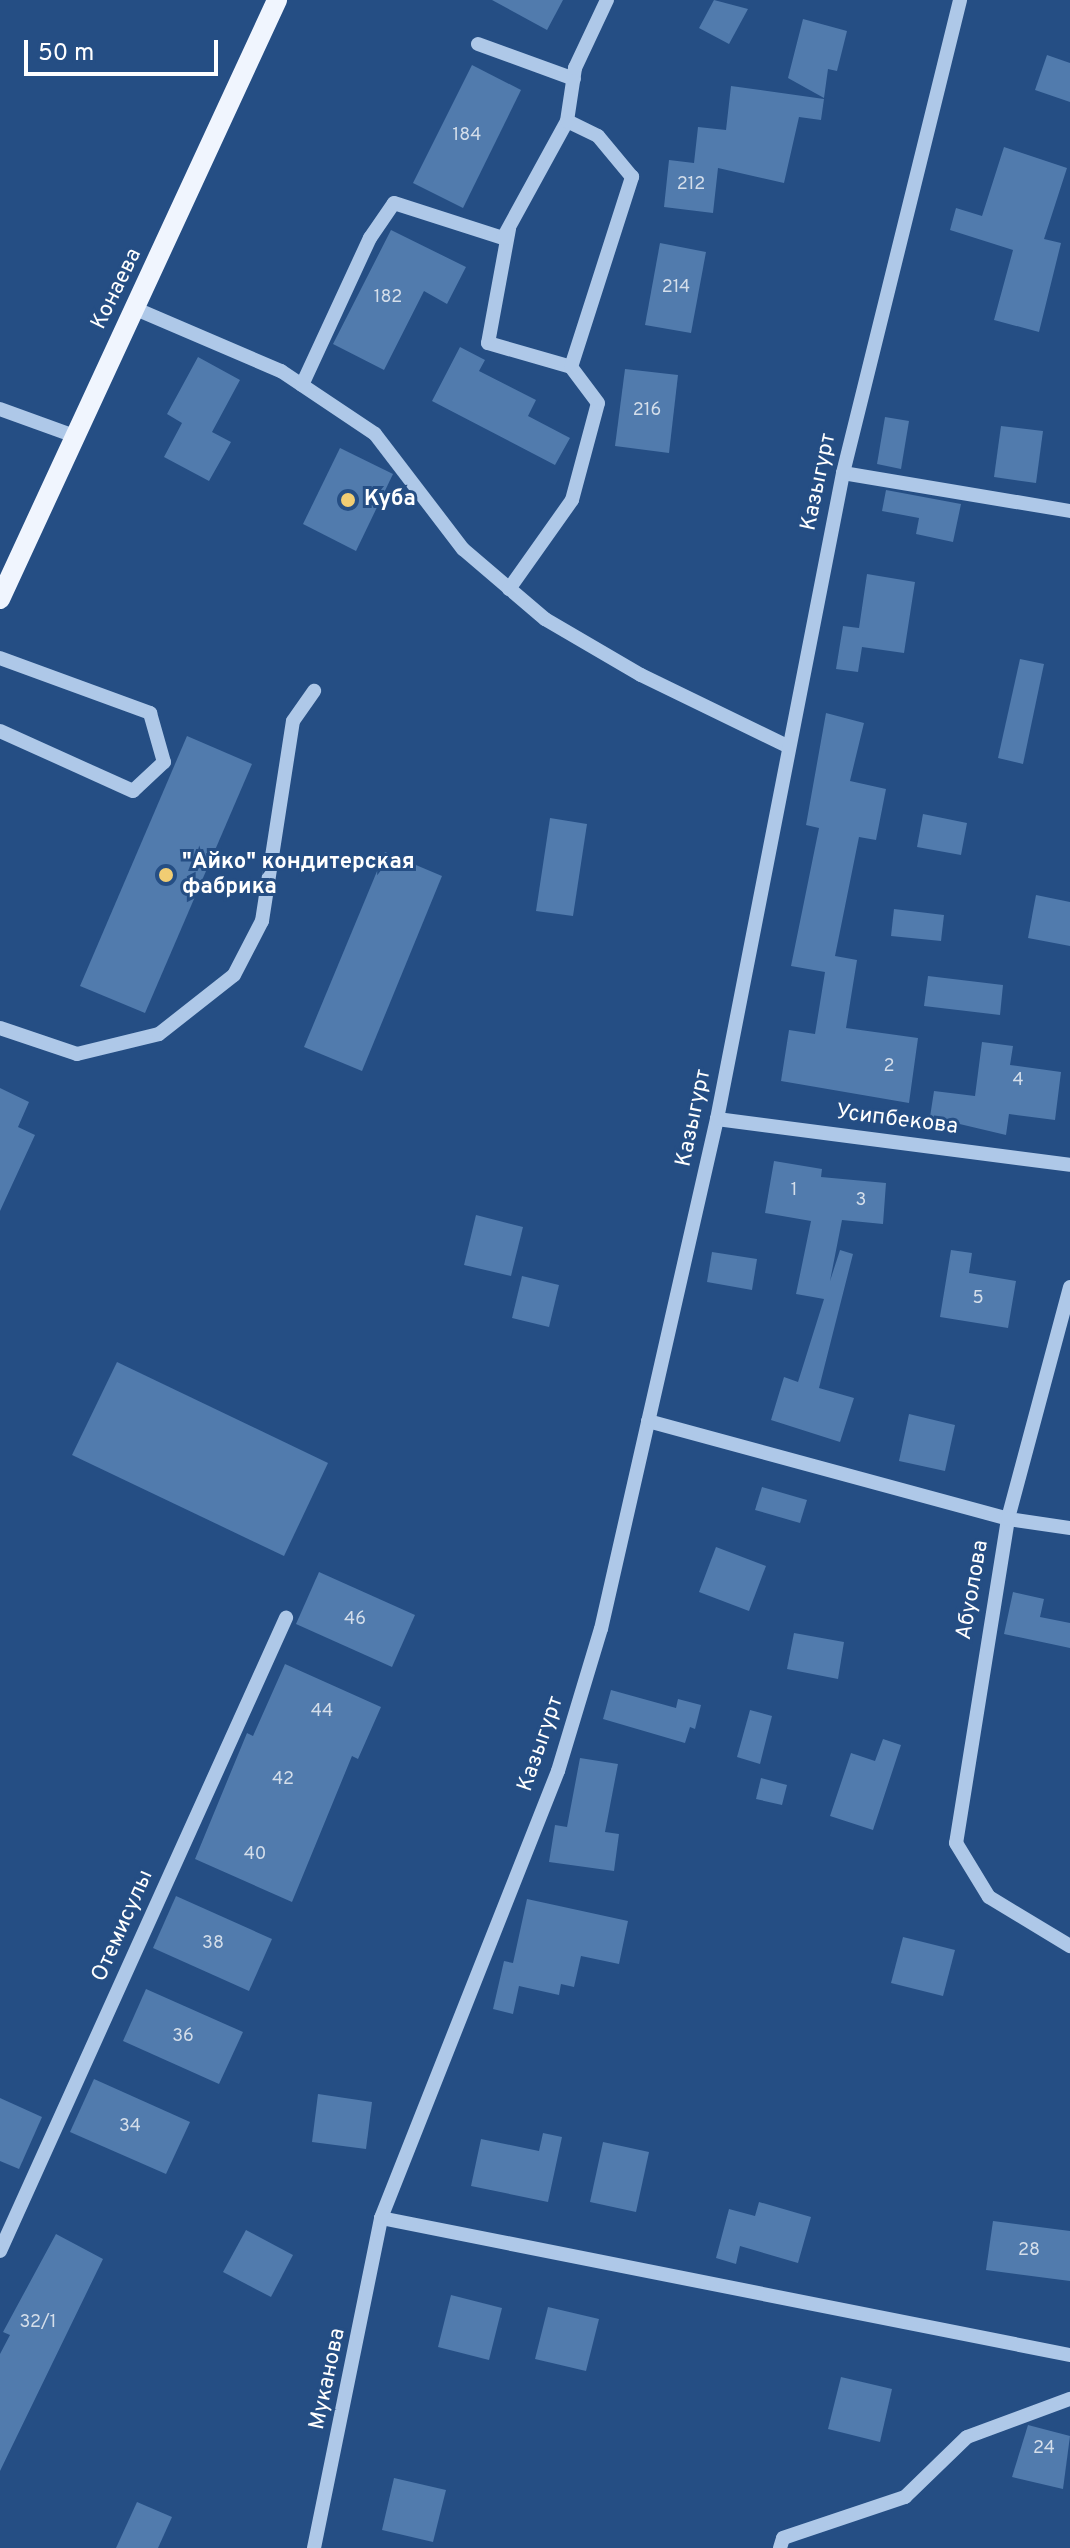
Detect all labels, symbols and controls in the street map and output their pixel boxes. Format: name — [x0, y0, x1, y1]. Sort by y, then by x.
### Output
scale bar — [28, 24, 222, 74]
text: 50 m — [38, 39, 94, 69]
house number: 184 — [453, 125, 481, 147]
house number: 212 — [677, 174, 705, 196]
street label: Конаева — [86, 244, 148, 334]
house number: 214 — [662, 277, 690, 299]
house number: 182 — [374, 287, 402, 309]
house number: 216 — [633, 400, 661, 422]
street label: Казыгурт — [796, 431, 842, 533]
place label: Куба — [364, 487, 416, 513]
marker: Куба — [339, 491, 357, 509]
place label: "Айко" кондитерская фабрика — [182, 849, 415, 900]
marker: "Айко" кондитерская фабрика — [157, 866, 175, 884]
house number: 2 — [883, 1056, 895, 1078]
street label: Казыгурт — [671, 1067, 717, 1169]
house number: 4 — [1012, 1070, 1024, 1092]
street label: Усипбекова — [834, 1099, 960, 1141]
house number: 1 — [791, 1180, 797, 1202]
house number: 3 — [856, 1190, 866, 1212]
house number: 5 — [972, 1288, 984, 1310]
street label: Абуолова — [951, 1538, 995, 1642]
house number: 46 — [344, 1609, 366, 1631]
street label: Казыгурт — [512, 1693, 570, 1795]
house number: 44 — [311, 1701, 333, 1723]
house number: 42 — [272, 1769, 294, 1791]
house number: 40 — [244, 1844, 266, 1866]
street label: Отемисулы — [87, 1866, 159, 1986]
house number: 38 — [202, 1933, 224, 1955]
house number: 36 — [172, 2026, 194, 2048]
house number: 34 — [119, 2116, 141, 2138]
house number: 28 — [1018, 2240, 1040, 2262]
house number: 32/1 — [19, 2312, 57, 2334]
street label: Муканова — [304, 2326, 352, 2432]
house number: 24 — [1033, 2438, 1055, 2460]

